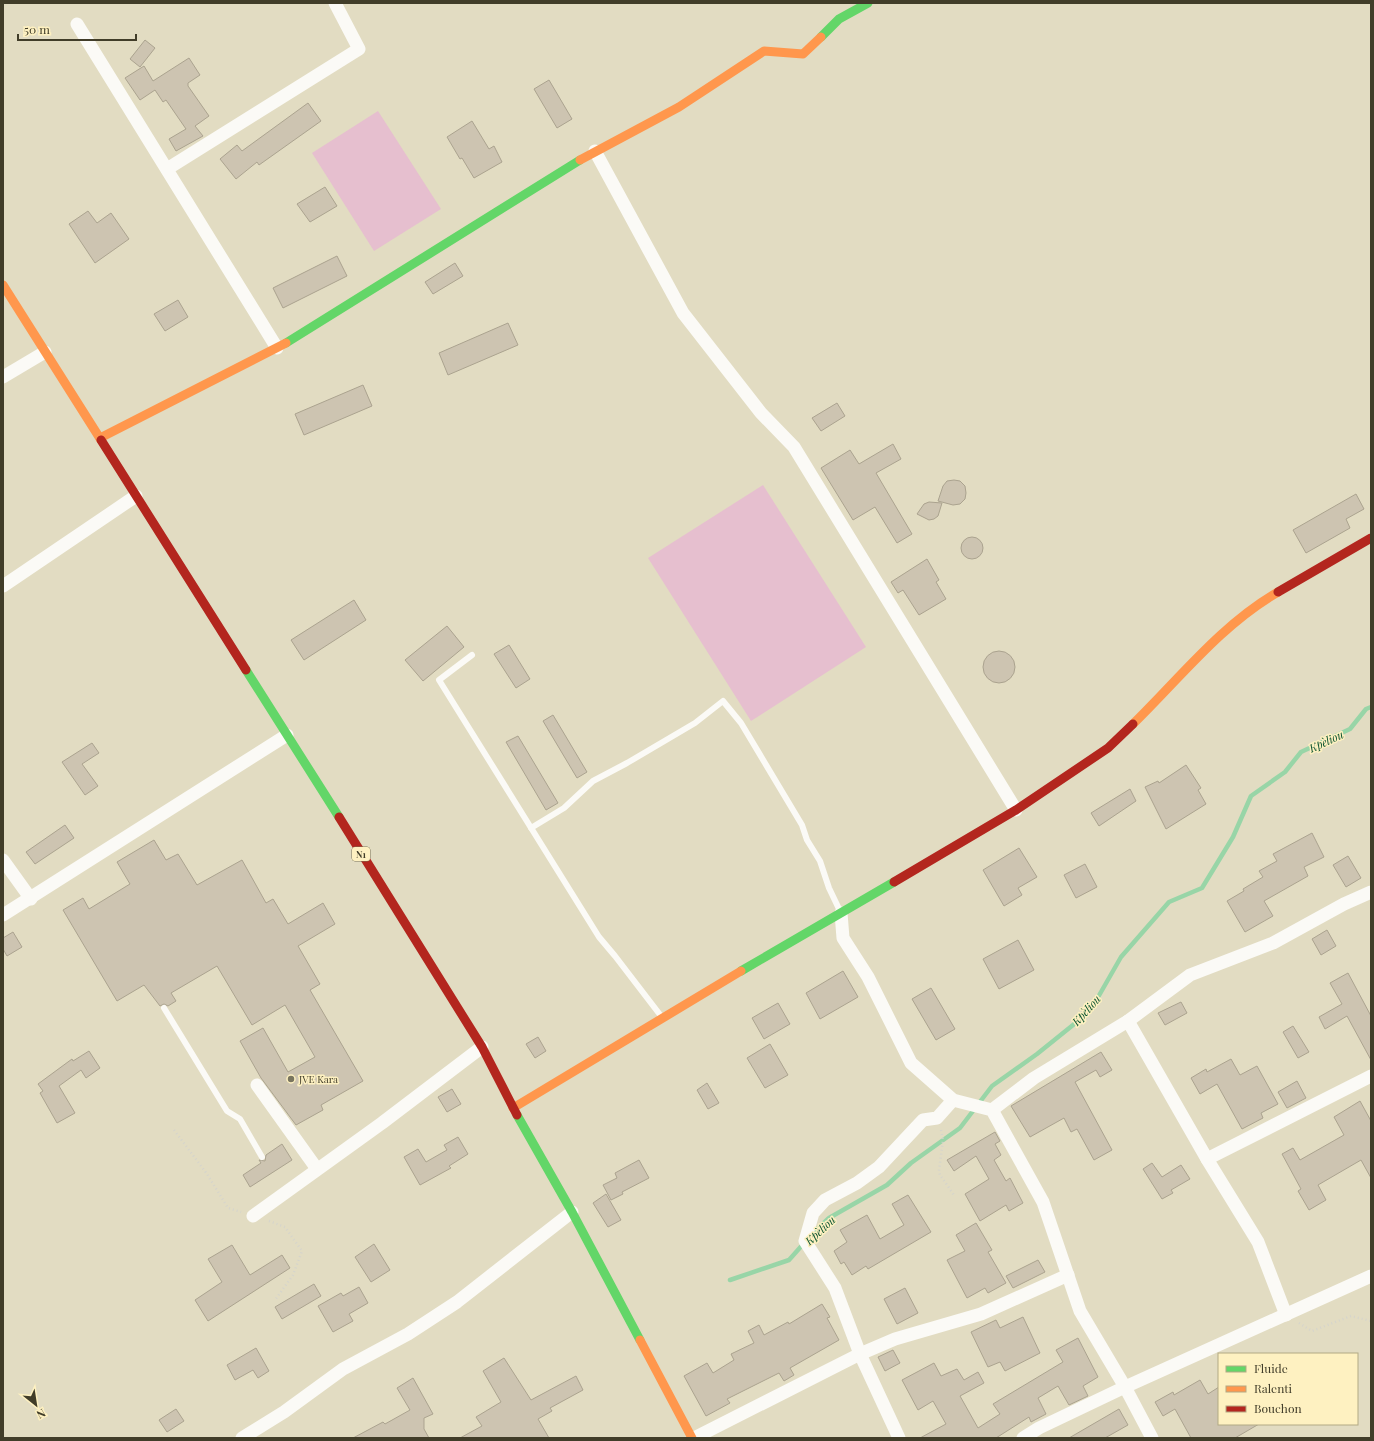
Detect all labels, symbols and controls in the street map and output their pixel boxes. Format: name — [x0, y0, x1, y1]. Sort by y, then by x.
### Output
scale bar — [18, 16, 136, 42]
text: 50 m — [24, 21, 50, 37]
water label: Kpèliou — [1306, 727, 1346, 756]
road number: N1 — [352, 847, 370, 861]
water label: Kpèliou — [1068, 992, 1104, 1029]
place label: JVE Kara — [298, 1072, 338, 1086]
marker: JVE Kara — [286, 1074, 296, 1084]
water label: Kpèliou — [801, 1212, 838, 1249]
legend — [1218, 1353, 1358, 1425]
text: Fluide — [1254, 1360, 1288, 1376]
text: Ralenti — [1254, 1380, 1293, 1396]
north arrow — [16, 1385, 56, 1425]
text: Bouchon — [1254, 1400, 1302, 1416]
text: N — [34, 1406, 48, 1423]

